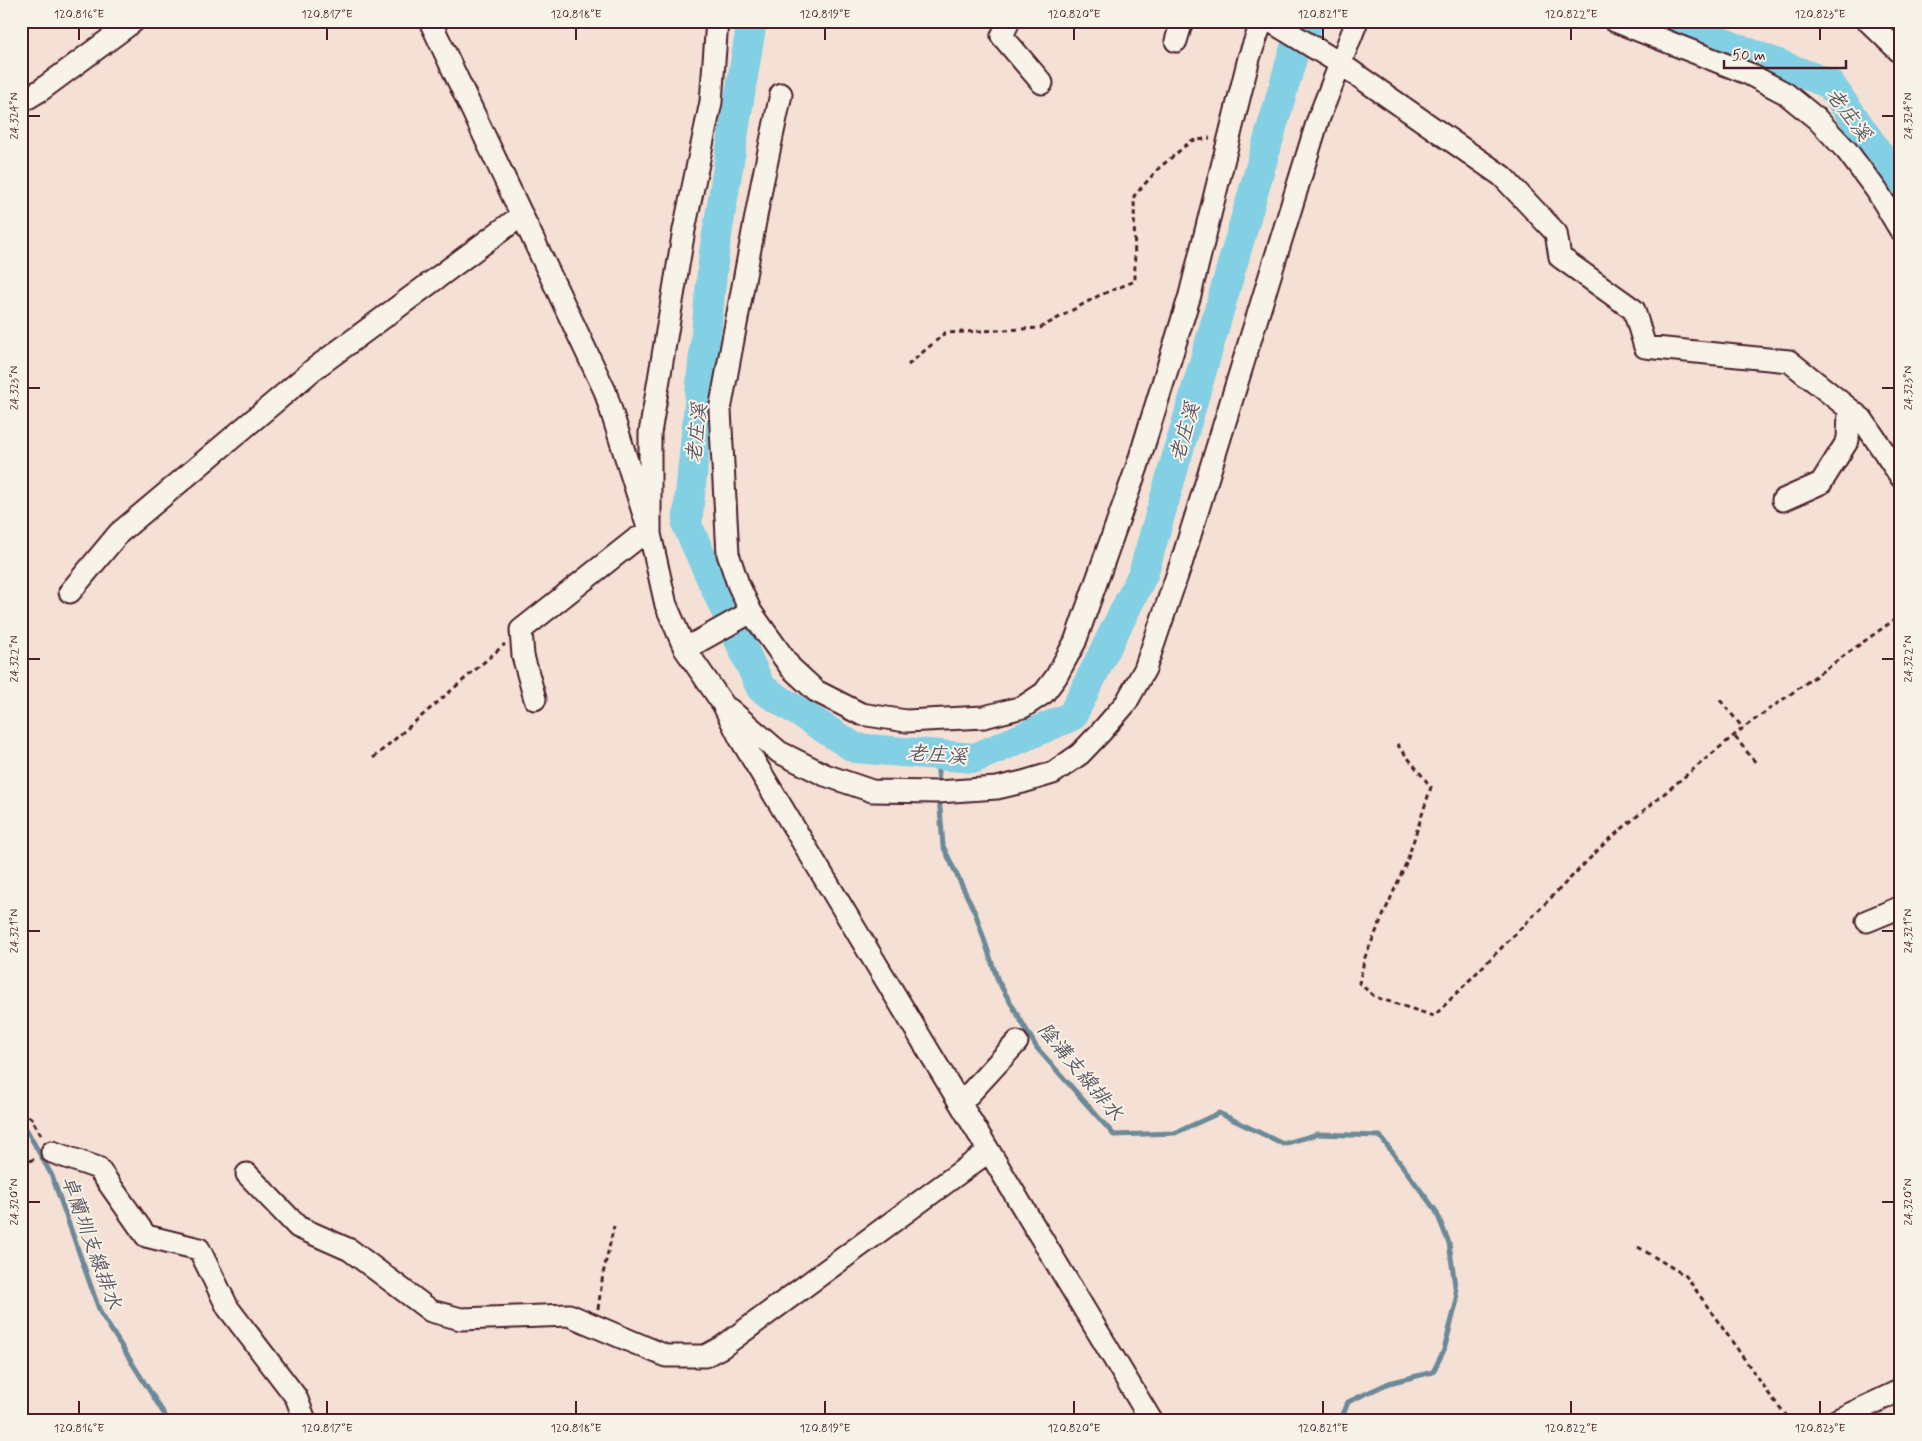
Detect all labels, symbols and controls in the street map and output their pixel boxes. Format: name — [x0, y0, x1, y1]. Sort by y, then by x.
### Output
text: 120.816°E — [54, 7, 104, 23]
text: 120.817°E — [301, 7, 353, 23]
text: 120.818°E — [550, 7, 602, 23]
text: 120.819°E — [799, 7, 851, 23]
text: 120.820°E — [1047, 7, 1101, 23]
text: 120.821°E — [1298, 7, 1348, 23]
text: 120.822°E — [1544, 7, 1598, 23]
text: 120.823°E — [1795, 7, 1845, 23]
scale bar — [1724, 38, 1847, 70]
text: 50 m — [1732, 46, 1766, 66]
water label: 老庄溪 — [1819, 83, 1877, 148]
text: 24.324°N — [7, 93, 23, 139]
text: 24.324°N — [1901, 93, 1917, 139]
text: 24.323°N — [7, 366, 23, 410]
text: 24.323°N — [1901, 366, 1917, 410]
water label: 老庄溪 — [1164, 399, 1207, 465]
water label: 老庄溪 — [681, 401, 714, 464]
text: 24.322°N — [7, 636, 23, 682]
text: 24.322°N — [1901, 636, 1917, 682]
water label: 老庄溪 — [906, 740, 969, 771]
text: 24.321°N — [7, 909, 23, 953]
text: 24.321°N — [1901, 909, 1917, 953]
water label: 陰溝支線排水 — [1031, 1017, 1129, 1127]
water label: 卓蘭圳支線排水 — [54, 1172, 128, 1314]
text: 24.320°N — [7, 1178, 23, 1226]
text: 24.320°N — [1901, 1178, 1917, 1226]
text: 120.816°E — [54, 1421, 104, 1437]
text: 120.817°E — [301, 1421, 353, 1437]
text: 120.818°E — [550, 1421, 602, 1437]
text: 120.819°E — [799, 1421, 851, 1437]
text: 120.820°E — [1047, 1421, 1101, 1437]
text: 120.821°E — [1298, 1421, 1348, 1437]
text: 120.822°E — [1544, 1421, 1598, 1437]
text: 120.823°E — [1795, 1421, 1845, 1437]

